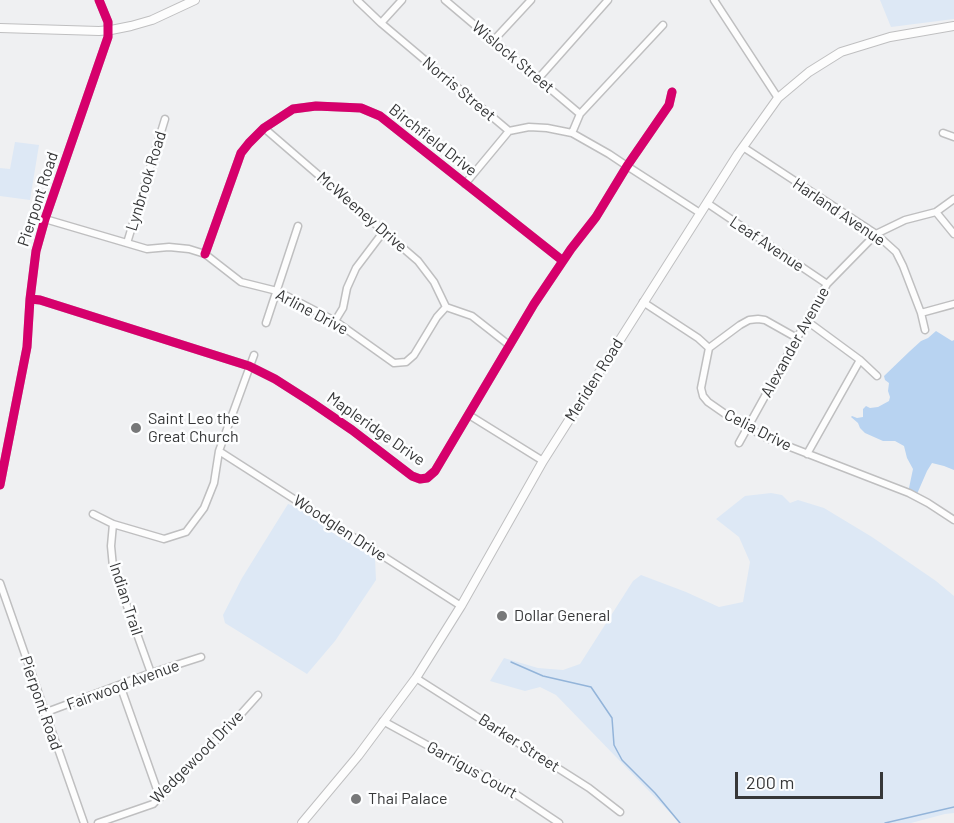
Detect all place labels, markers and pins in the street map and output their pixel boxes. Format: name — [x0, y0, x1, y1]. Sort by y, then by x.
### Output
place label: Saint Leo the Great Church — [148, 409, 240, 447]
marker: Saint Leo the Great Church — [129, 421, 143, 435]
place label: Dollar General — [514, 606, 610, 626]
marker: Dollar General — [495, 609, 509, 623]
place label: Thai Palace — [368, 789, 447, 809]
marker: Thai Palace — [349, 792, 363, 806]

